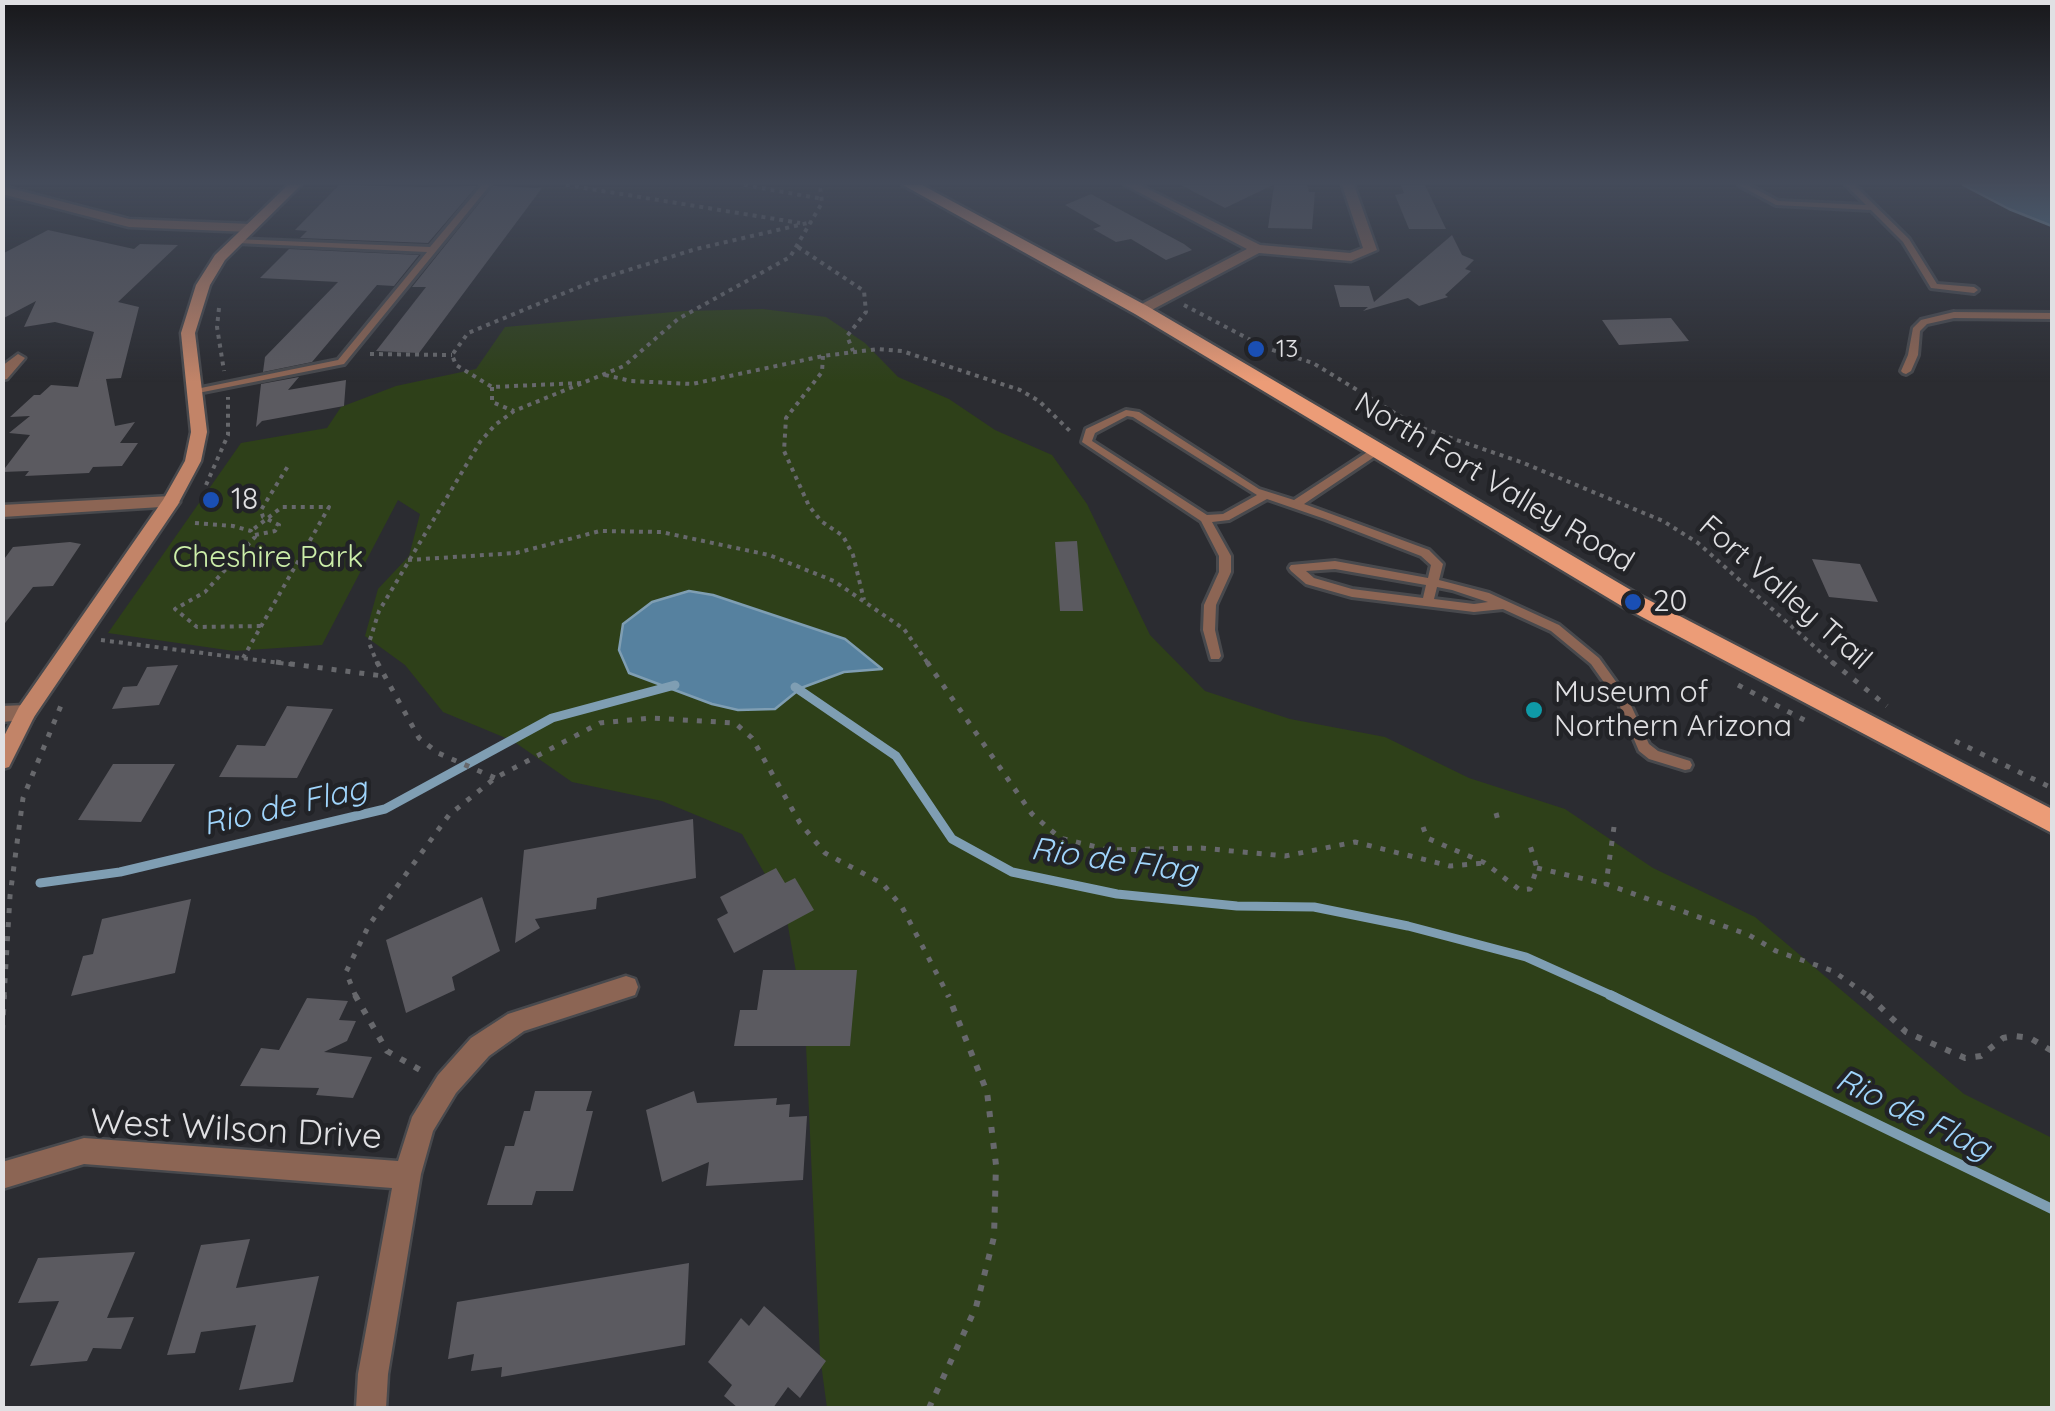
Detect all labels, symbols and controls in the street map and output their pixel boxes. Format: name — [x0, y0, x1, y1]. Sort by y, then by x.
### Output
place label: 13 — [1276, 334, 1298, 364]
marker: 13 — [1245, 338, 1267, 360]
street label: North Fort Valley Road — [1348, 385, 1640, 581]
place label: 18 — [231, 482, 258, 518]
marker: 18 — [200, 489, 222, 511]
street label: Fort Valley Trail — [1691, 508, 1879, 678]
park label: Cheshire Park — [173, 540, 363, 576]
place label: 20 — [1653, 584, 1687, 620]
marker: 20 — [1622, 591, 1644, 613]
place label: Museum of Northern Arizona — [1554, 675, 1792, 746]
marker: Museum of Northern Arizona — [1523, 699, 1545, 721]
water label: Rio de Flag — [199, 769, 371, 845]
water label: Rio de Flag — [1028, 830, 1200, 892]
water label: Rio de Flag — [1829, 1061, 1997, 1169]
street label: West Wilson Drive — [89, 1101, 383, 1159]

